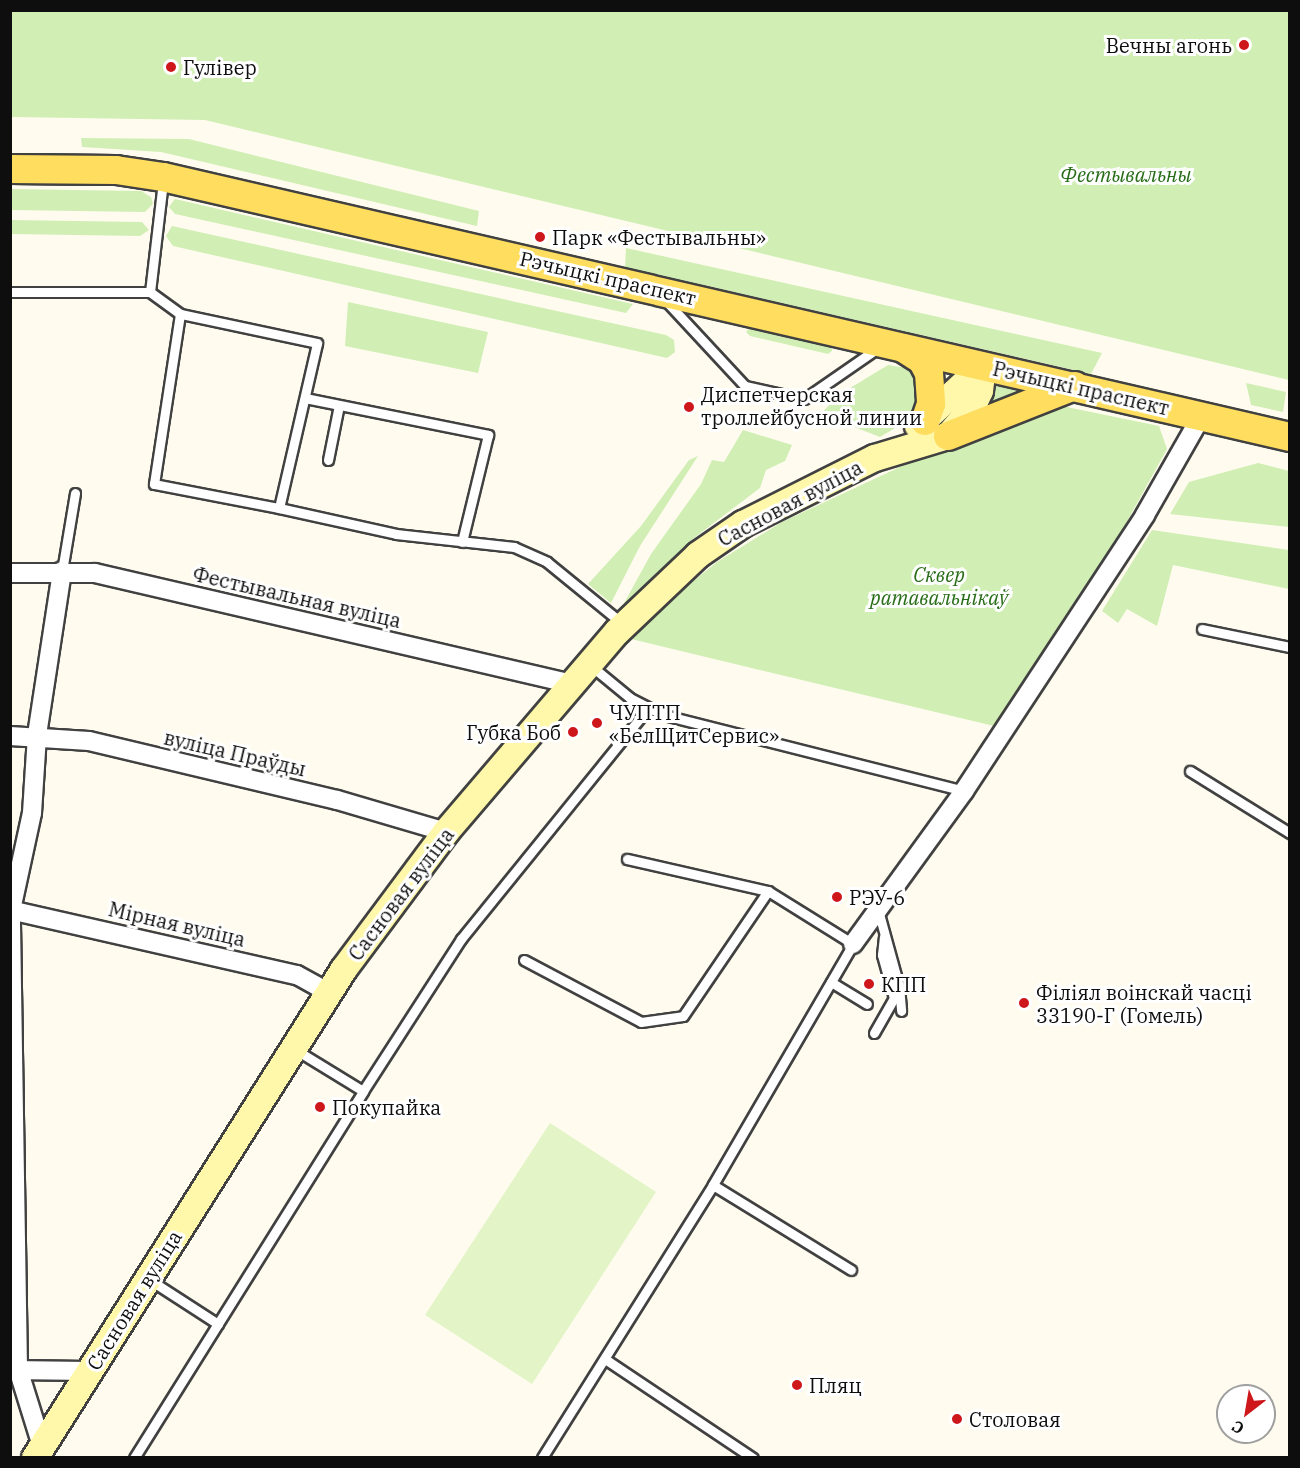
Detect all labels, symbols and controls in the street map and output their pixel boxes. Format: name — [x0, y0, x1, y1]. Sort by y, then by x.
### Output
place label: Вечны агонь — [1106, 33, 1232, 57]
marker: Вечны агонь — [1237, 38, 1251, 52]
place label: Гулівер — [183, 55, 257, 79]
marker: Гулівер — [164, 60, 178, 74]
park label: Фестывальны — [1061, 162, 1191, 186]
place label: Парк «Фестывальны» — [552, 225, 766, 249]
marker: Парк «Фестывальны» — [533, 230, 547, 244]
street label: Рэчыцкі праспект — [518, 246, 698, 310]
street label: Рэчыцкі праспект — [991, 356, 1171, 420]
place label: Диспетчерская троллейбусной линии — [701, 383, 922, 430]
marker: Диспетчерская троллейбусной линии — [682, 400, 696, 414]
street label: Сасновая вуліца — [714, 455, 866, 551]
street label: Фестывальная вуліца — [191, 561, 403, 633]
park label: Сквер ратавальнікаў — [870, 562, 1008, 609]
place label: ЧУПТП «БелЩитСервис» — [609, 700, 779, 747]
marker: ЧУПТП «БелЩитСервис» — [590, 716, 604, 730]
place label: Губка Боб — [466, 720, 561, 744]
street label: вуліца Праўды — [162, 725, 308, 781]
marker: Губка Боб — [566, 725, 580, 739]
street label: Сасновая вуліца — [343, 823, 459, 965]
place label: РЭУ-6 — [849, 885, 905, 909]
marker: РЭУ-6 — [830, 890, 844, 904]
street label: Мірная вуліца — [106, 897, 248, 951]
place label: КПП — [881, 972, 926, 996]
marker: КПП — [862, 977, 876, 991]
place label: Філіял воінскай часці 33190-Г (Гомель) — [1036, 980, 1252, 1027]
marker: Філіял воінскай часці 33190-Г (Гомель) — [1017, 996, 1031, 1010]
place label: Покупайка — [332, 1095, 441, 1119]
marker: Покупайка — [313, 1100, 327, 1114]
street label: Сасновая вуліца — [81, 1226, 187, 1374]
place label: Пляц — [809, 1373, 862, 1397]
marker: Пляц — [790, 1378, 804, 1392]
north arrow — [1216, 1384, 1276, 1444]
place label: Столовая — [969, 1407, 1061, 1431]
marker: Столовая — [950, 1412, 964, 1426]
text: С — [1228, 1416, 1247, 1439]

